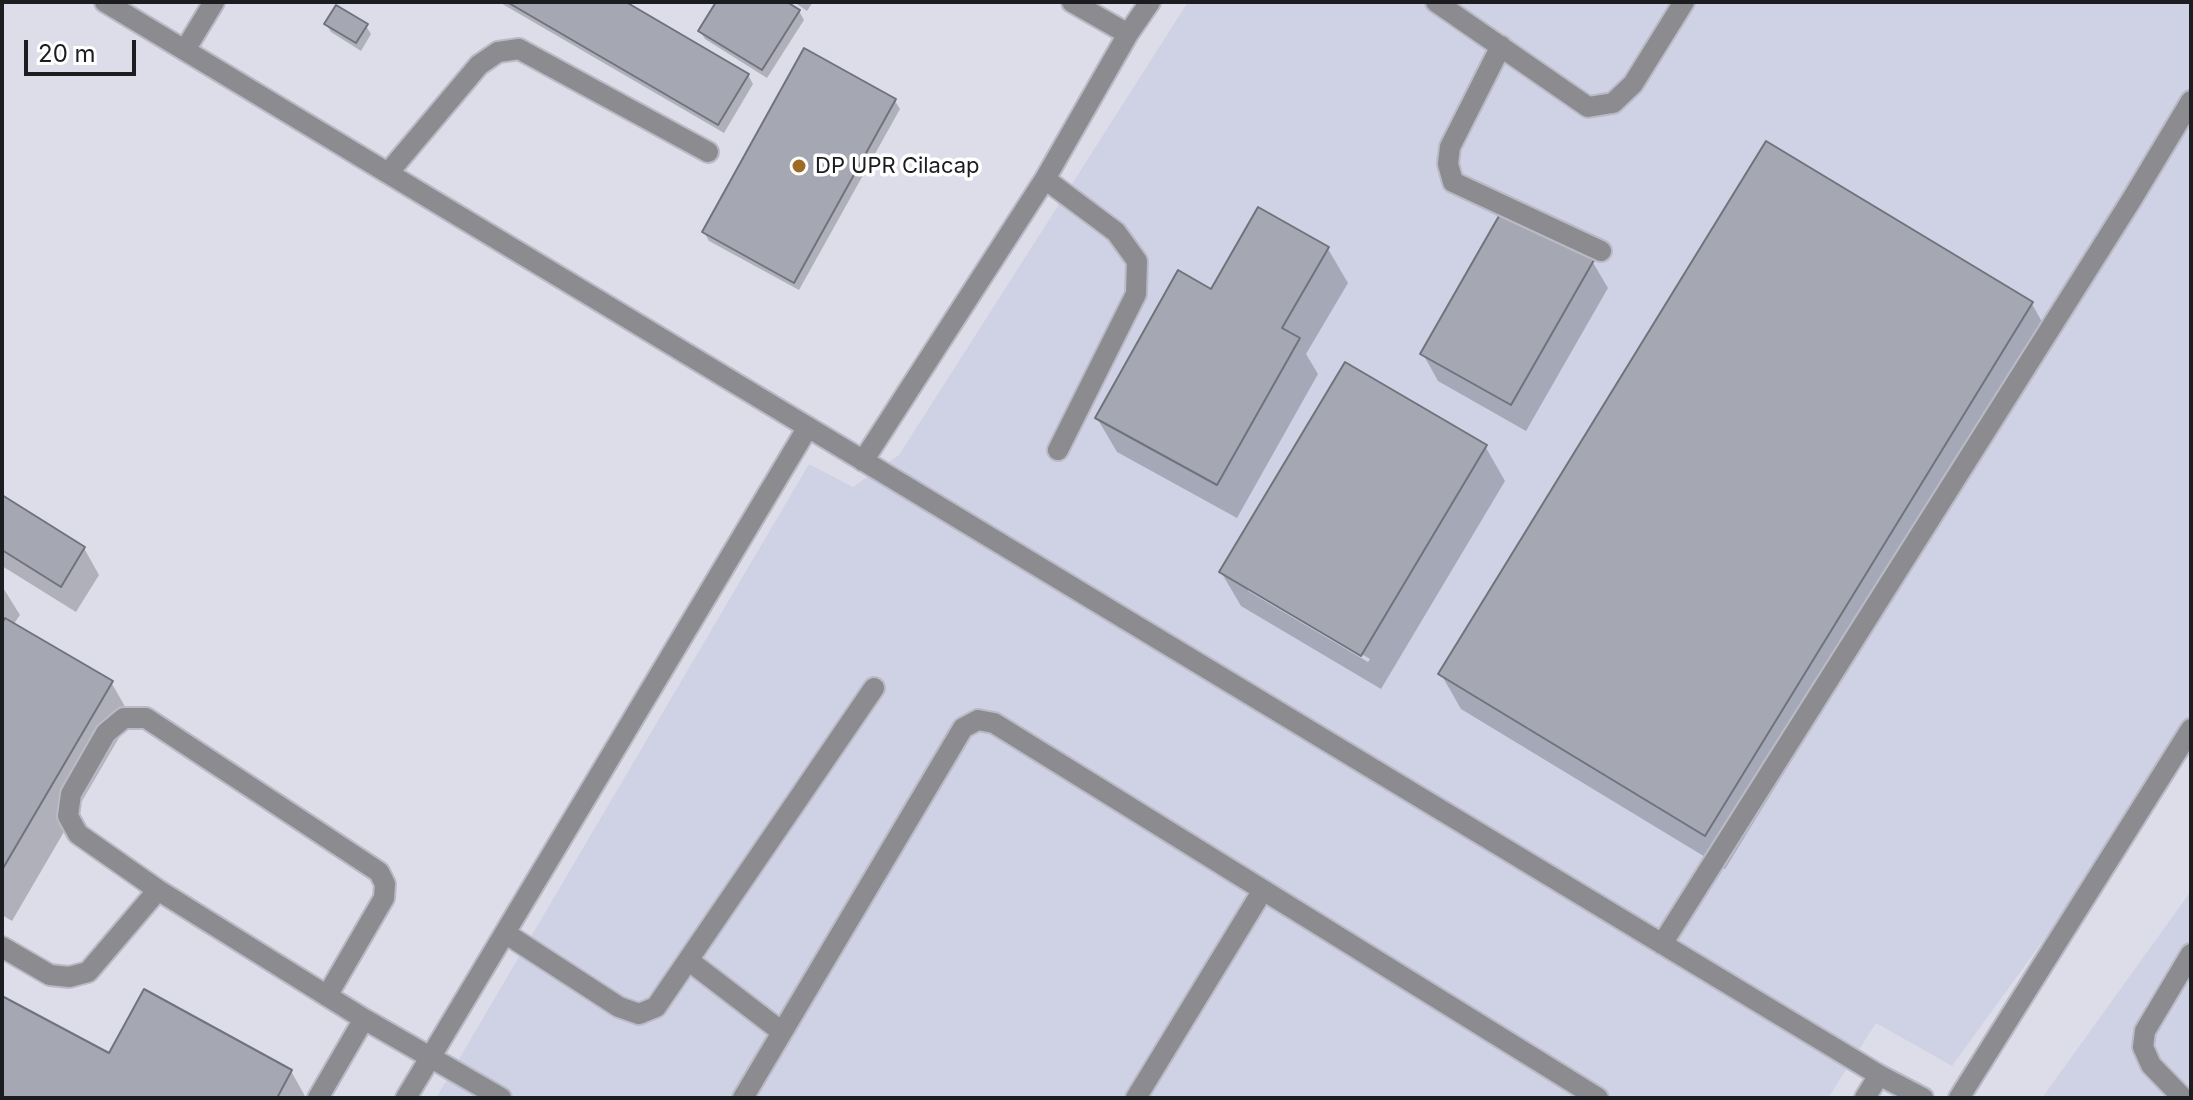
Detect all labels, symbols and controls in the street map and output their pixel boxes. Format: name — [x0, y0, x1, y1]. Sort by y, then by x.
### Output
scale bar — [28, 24, 140, 74]
text: 20 m — [38, 39, 96, 68]
place label: DP UPR Cilacap — [815, 153, 980, 179]
marker: DP UPR Cilacap — [790, 157, 808, 175]

